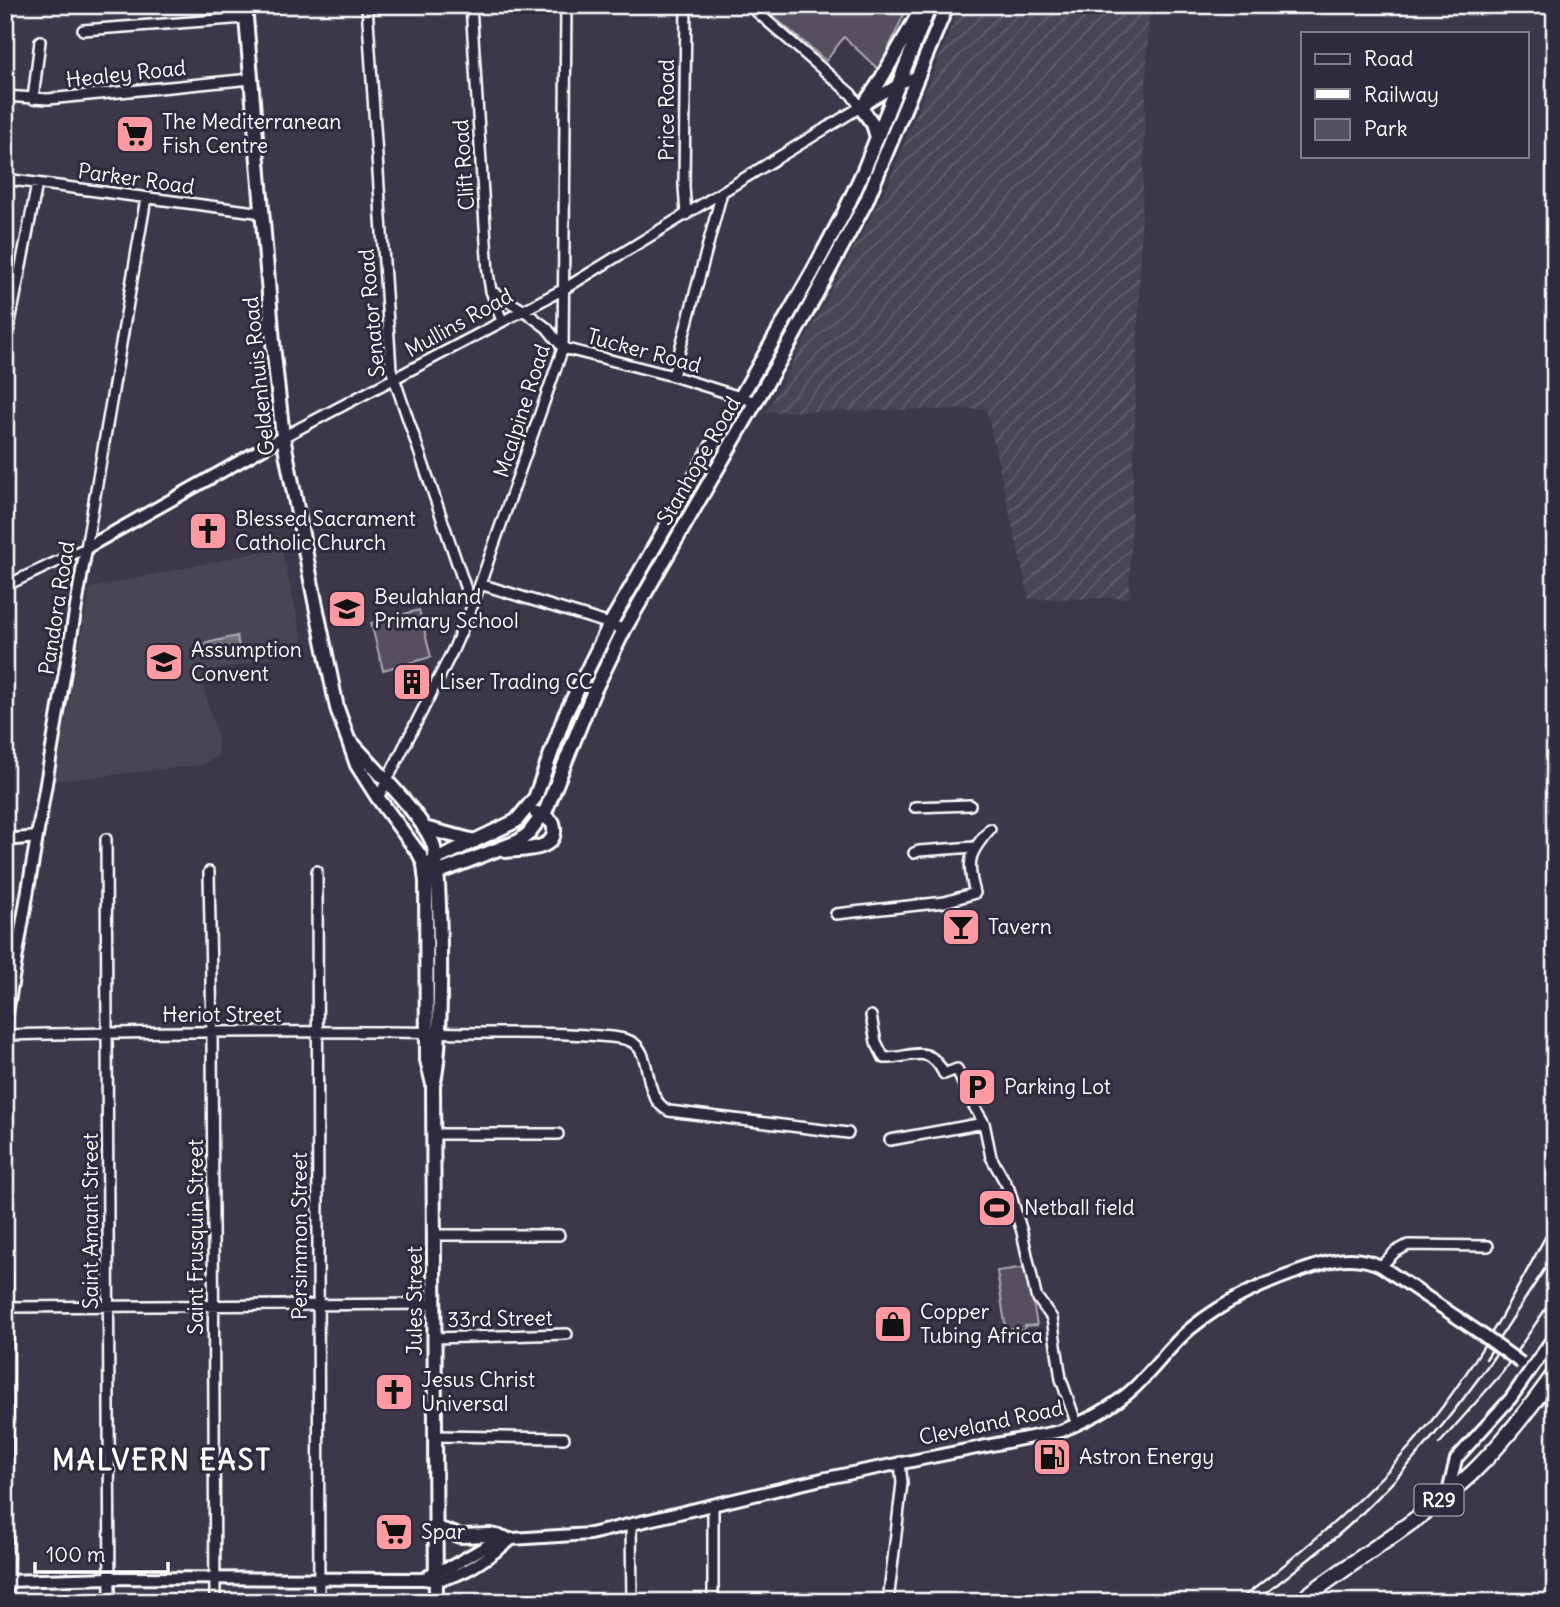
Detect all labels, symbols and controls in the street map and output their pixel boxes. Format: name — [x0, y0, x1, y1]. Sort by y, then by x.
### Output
legend — [1301, 32, 1528, 158]
text: Road — [1364, 45, 1413, 72]
street label: Healey Road — [65, 54, 187, 93]
street label: Price Road — [653, 59, 680, 161]
text: Railway — [1364, 81, 1439, 108]
place label: The Mediterranean Fish Centre — [162, 108, 341, 159]
supermarket icon: The Mediterranean Fish Centre — [114, 113, 156, 155]
text: Park — [1364, 115, 1407, 142]
street label: Clift Road — [447, 118, 480, 212]
street label: Parker Road — [76, 157, 196, 200]
street label: Senator Road — [352, 248, 391, 378]
street label: Mullins Road — [400, 282, 517, 363]
street label: Geldenhuis Road — [237, 295, 280, 457]
street label: Tucker Road — [584, 322, 704, 379]
street label: Mcalpine Road — [487, 341, 556, 481]
street label: Stanhope Road — [651, 392, 746, 530]
place label: Blessed Sacrament Catholic Church — [235, 505, 416, 556]
church icon: Blessed Sacrament Catholic Church — [187, 510, 229, 552]
street label: Pandora Road — [33, 539, 80, 677]
place label: Beulahland Primary School — [374, 583, 519, 634]
school or university icon: Beulahland Primary School — [326, 588, 368, 630]
place label: Assumption Convent — [191, 636, 302, 687]
school or university icon: Assumption Convent — [143, 641, 185, 683]
building icon: Liser Trading CC — [391, 661, 433, 703]
place label: Liser Trading CC — [439, 668, 593, 695]
bar icon: Tavern — [940, 906, 982, 948]
place label: Tavern — [988, 913, 1052, 940]
street label: Heriot Street — [162, 1001, 282, 1028]
parking icon: Parking Lot — [956, 1066, 998, 1108]
place label: Parking Lot — [1004, 1073, 1111, 1100]
street label: Saint Amant Street — [77, 1133, 104, 1309]
street label: Saint Frusquin Street — [182, 1139, 209, 1335]
street label: Persimmon Street — [286, 1152, 313, 1320]
sports icon: Netball field — [976, 1187, 1018, 1229]
place label: Netball field — [1024, 1194, 1135, 1221]
street label: Jules Street — [401, 1246, 428, 1356]
place label: Copper Tubing Africa — [920, 1298, 1043, 1349]
shop icon: Copper Tubing Africa — [872, 1303, 914, 1345]
street label: 33rd Street — [447, 1304, 553, 1333]
place label: Jesus Christ Universal — [421, 1366, 535, 1417]
church icon: Jesus Christ Universal — [373, 1371, 415, 1413]
street label: Cleveland Road — [916, 1394, 1065, 1451]
fuel station icon: Astron Energy — [1031, 1436, 1073, 1478]
district label: MALVERN EAST — [52, 1442, 272, 1478]
place label: Astron Energy — [1079, 1443, 1214, 1470]
road number: R29 — [1414, 1484, 1464, 1516]
supermarket icon: Spar — [373, 1511, 415, 1553]
place label: Spar — [421, 1518, 466, 1545]
scale bar — [35, 1530, 168, 1574]
text: 100 m — [46, 1541, 105, 1568]

